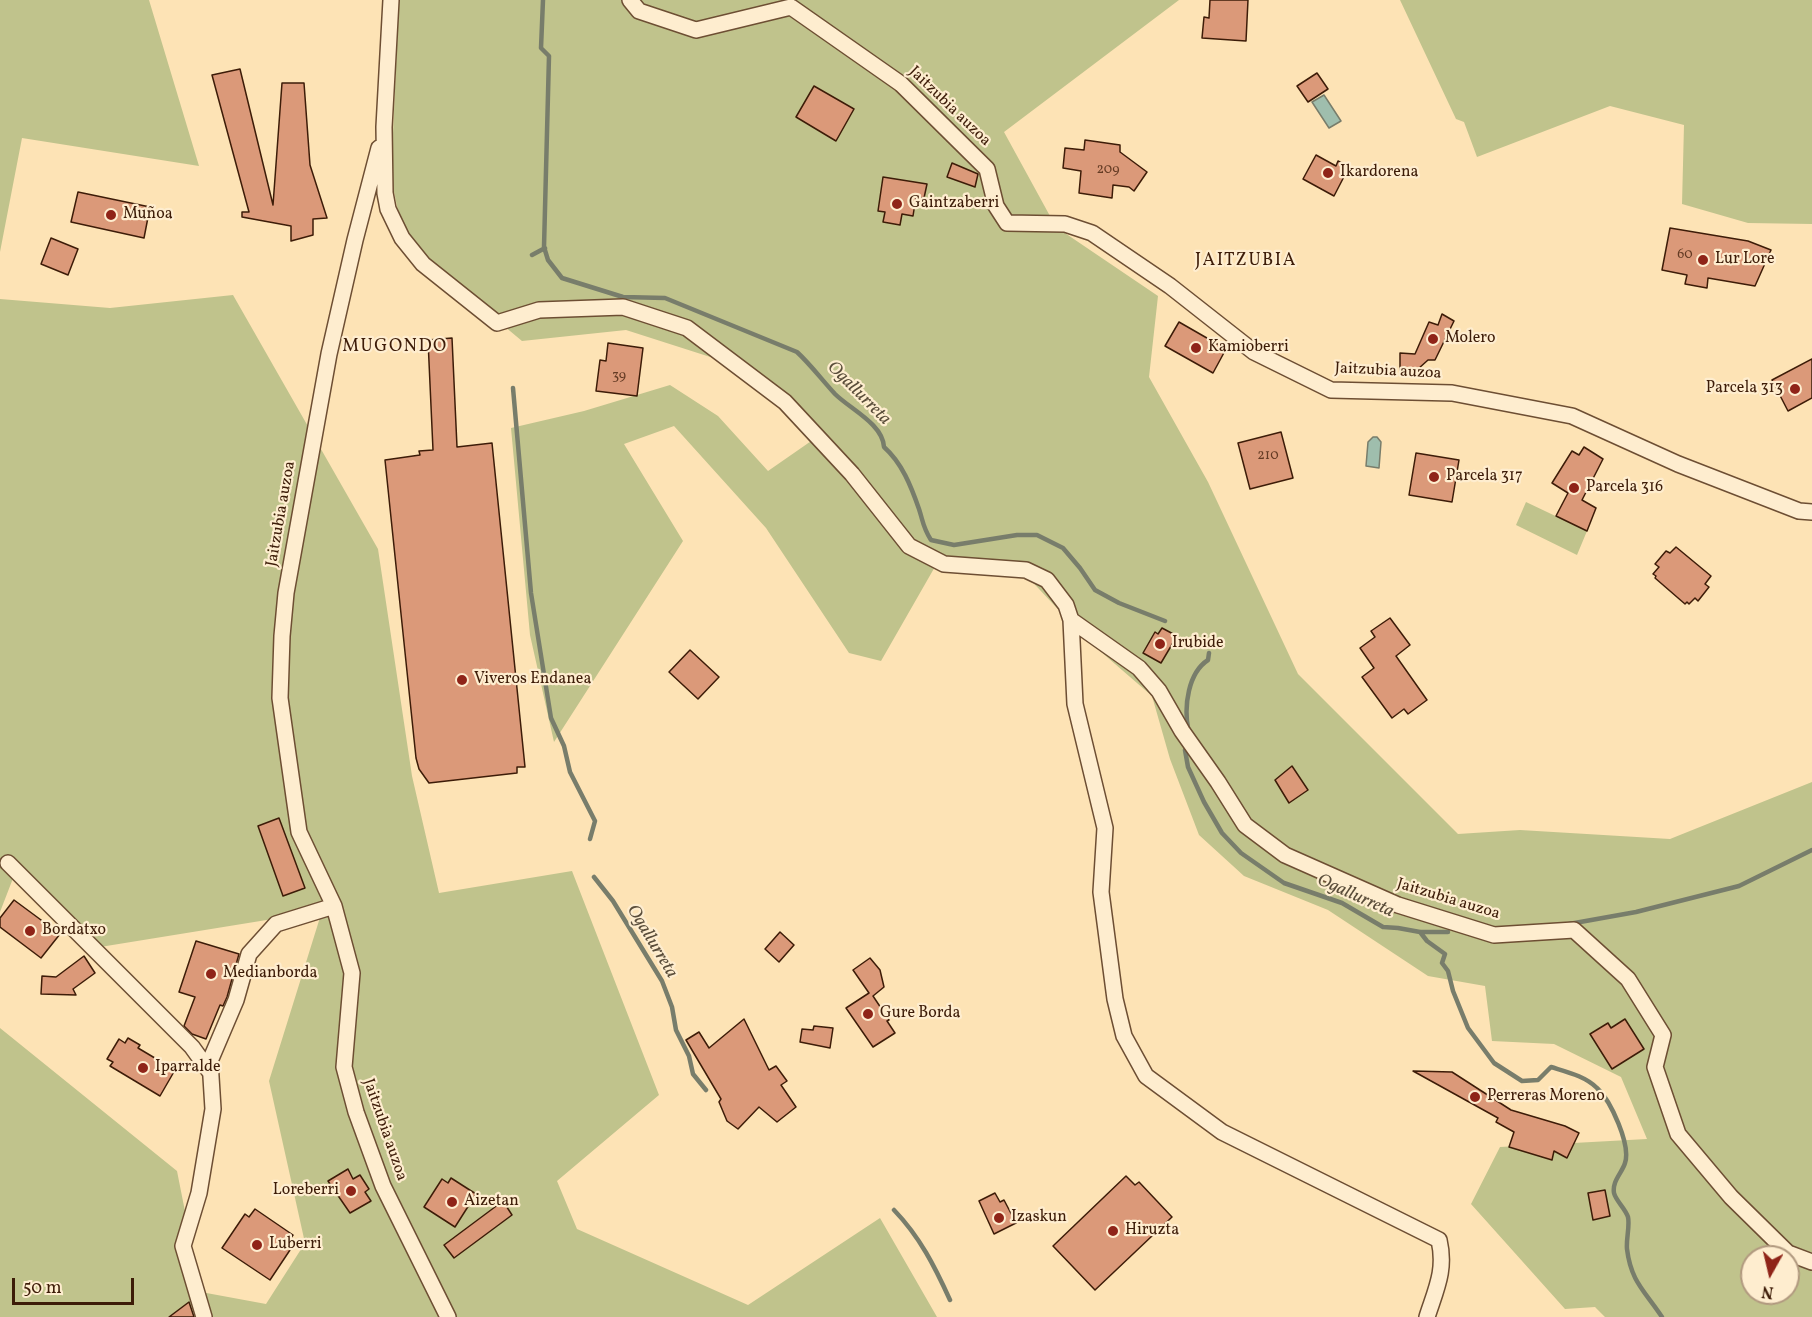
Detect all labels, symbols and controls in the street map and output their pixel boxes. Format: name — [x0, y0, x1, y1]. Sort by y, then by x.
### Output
street label: Jaitzubia auzoa — [904, 63, 994, 151]
house number: 209 — [1096, 162, 1120, 178]
place label: Ikardorena — [1340, 163, 1418, 183]
marker: Ikardorena — [1321, 166, 1335, 180]
place label: Gaintzaberri — [909, 194, 999, 214]
marker: Gaintzaberri — [890, 197, 904, 211]
place label: Muñoa — [123, 205, 173, 225]
marker: Muñoa — [104, 208, 118, 222]
house number: 60 — [1677, 247, 1693, 263]
place label: Lur Lore — [1715, 250, 1775, 270]
district label: JAITZUBIA — [1195, 251, 1297, 273]
marker: Lur Lore — [1696, 253, 1710, 267]
place label: Molero — [1445, 329, 1496, 349]
marker: Molero — [1426, 332, 1440, 346]
district label: MUGONDO — [342, 337, 448, 359]
place label: Kamioberri — [1208, 338, 1289, 358]
marker: Kamioberri — [1189, 341, 1203, 355]
water label: Ogallurreta — [821, 357, 895, 431]
street label: Jaitzubia auzoa — [1334, 360, 1442, 384]
house number: 39 — [612, 368, 626, 384]
place label: Parcela 313 — [1706, 379, 1783, 399]
marker: Parcela 313 — [1788, 382, 1802, 396]
house number: 210 — [1257, 448, 1279, 464]
street label: Jaitzubia auzoa — [263, 460, 301, 568]
place label: Parcela 317 — [1446, 467, 1523, 487]
marker: Parcela 317 — [1427, 470, 1441, 484]
place label: Parcela 316 — [1586, 478, 1663, 498]
marker: Parcela 316 — [1567, 481, 1581, 495]
place label: Irubide — [1172, 634, 1224, 654]
marker: Irubide — [1153, 637, 1167, 651]
place label: Viveros Endanea — [474, 670, 591, 690]
marker: Viveros Endanea — [455, 673, 469, 687]
water label: Ogallurreta — [1313, 870, 1397, 924]
street label: Jaitzubia auzoa — [1394, 875, 1502, 925]
water label: Ogallurreta — [621, 901, 681, 983]
place label: Bordatxo — [42, 921, 106, 941]
marker: Bordatxo — [23, 924, 37, 938]
place label: Medianborda — [223, 964, 317, 984]
marker: Medianborda — [204, 967, 218, 981]
place label: Gure Borda — [880, 1004, 960, 1024]
marker: Gure Borda — [861, 1007, 875, 1021]
place label: Iparralde — [155, 1058, 221, 1078]
marker: Iparralde — [136, 1061, 150, 1075]
street label: Jaitzubia auzoa — [358, 1076, 410, 1184]
place label: Perreras Moreno — [1487, 1087, 1605, 1107]
marker: Perreras Moreno — [1468, 1090, 1482, 1104]
place label: Loreberri — [273, 1181, 339, 1201]
marker: Loreberri — [344, 1184, 358, 1198]
place label: Aizetan — [464, 1192, 519, 1212]
marker: Aizetan — [445, 1195, 459, 1209]
place label: Izaskun — [1011, 1208, 1067, 1228]
marker: Izaskun — [992, 1211, 1006, 1225]
place label: Hiruzta — [1125, 1221, 1179, 1241]
marker: Hiruzta — [1106, 1224, 1120, 1238]
place label: Luberri — [269, 1235, 322, 1255]
marker: Luberri — [250, 1238, 264, 1252]
north arrow — [1740, 1245, 1800, 1305]
scale bar — [15, 1266, 136, 1304]
text: 50 m — [23, 1276, 62, 1301]
text: N — [1760, 1279, 1775, 1303]

